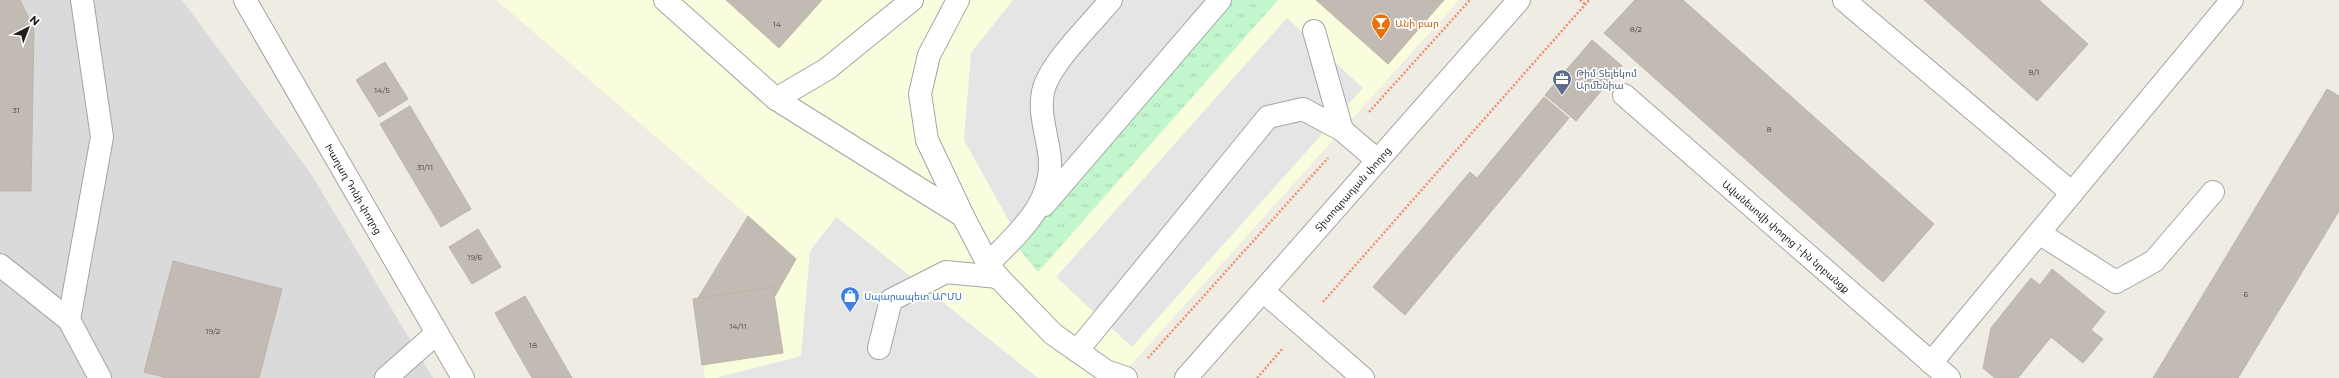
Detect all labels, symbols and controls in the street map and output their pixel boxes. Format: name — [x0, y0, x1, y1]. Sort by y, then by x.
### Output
north arrow — [8, 8, 48, 48]
text: N — [27, 12, 43, 29]
bar icon: Անի բար — [1370, 12, 1392, 40]
place label: Անի բար — [1395, 17, 1439, 30]
house number: 14 — [773, 19, 782, 29]
house number: 8/2 — [1630, 24, 1643, 34]
place label: Թիմ Տելեկոմ Արմենիա — [1576, 67, 1637, 92]
house number: 8/1 — [2029, 67, 2039, 77]
office icon: Թիմ Տելեկոմ Արմենիա — [1551, 68, 1573, 96]
house number: 14/5 — [374, 85, 390, 95]
house number: 31 — [12, 105, 20, 115]
house number: 8 — [1766, 124, 1772, 134]
street label: Խաղաղ Դոնի փողոց — [322, 141, 385, 237]
street label: Տիտոգրադյան փողոց — [1312, 144, 1394, 234]
house number: 31/11 — [417, 162, 433, 172]
street label: Ավանեսովի փողոց 1-ին նրբանցք — [1719, 177, 1852, 296]
house number: 19/6 — [468, 252, 483, 262]
shop icon: Սպարապետ ԱՐՄՍ — [839, 285, 861, 313]
house number: 6 — [2244, 289, 2249, 299]
place label: Սպարապետ ԱՐՄՍ — [864, 290, 962, 303]
house number: 14/11 — [729, 321, 747, 331]
house number: 19/2 — [206, 326, 221, 336]
house number: 18 — [529, 340, 537, 350]

